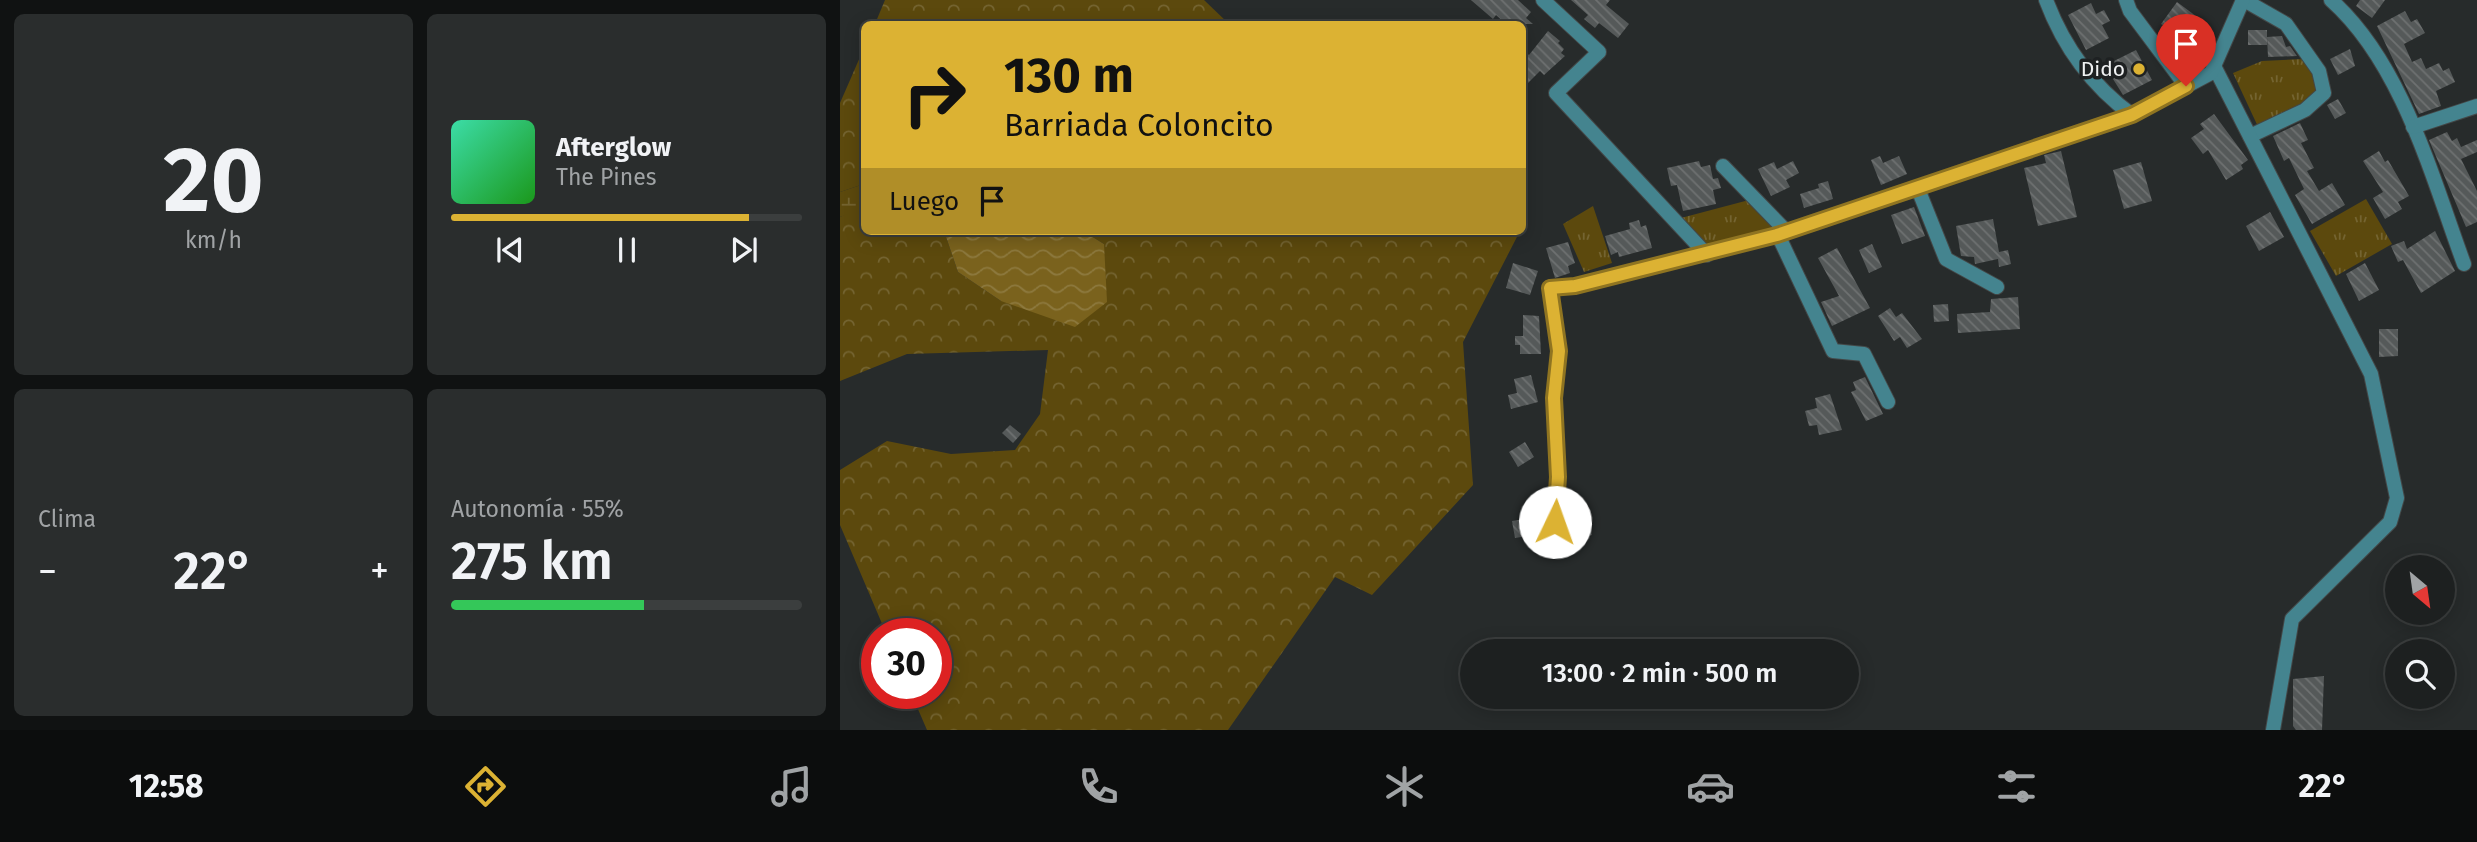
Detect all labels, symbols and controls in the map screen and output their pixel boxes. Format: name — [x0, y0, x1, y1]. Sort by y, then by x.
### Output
pin — [2156, 14, 2216, 86]
icon: arrive — [2167, 25, 2205, 63]
text: 130 m — [1004, 46, 1134, 105]
icon: right — [889, 49, 980, 140]
place label: Dido — [2081, 56, 2125, 82]
marker: Dido — [2131, 61, 2147, 77]
text: Barriada Coloncito — [1004, 106, 1274, 144]
text: 20 — [163, 126, 264, 235]
text: Afterglow — [556, 132, 671, 163]
text: The Pines — [556, 163, 657, 191]
icon: arrive — [973, 182, 1011, 220]
text: Luego — [889, 186, 959, 217]
text: km/h — [185, 226, 242, 254]
icon: previous — [491, 231, 529, 269]
icon: pause — [608, 231, 646, 269]
icon: next — [725, 231, 763, 269]
position arrow — [1518, 485, 1592, 559]
text: Autonomía · 55% — [451, 495, 624, 523]
text: Clima — [38, 505, 96, 533]
text: 275 km — [451, 530, 613, 593]
text: 22° — [173, 540, 254, 603]
text: − — [38, 548, 57, 594]
text: + — [370, 548, 389, 594]
north arrow — [2385, 555, 2455, 625]
map controls — [2385, 555, 2455, 709]
speed limit sign: 30 — [861, 618, 952, 709]
button: search — [2385, 639, 2455, 709]
text: 13:00 · 2 min · 500 m — [1542, 658, 1777, 689]
icon: directions — [461, 762, 510, 811]
icon: music — [767, 762, 816, 811]
icon: phone — [1074, 762, 1123, 811]
icon: climate — [1380, 762, 1429, 811]
icon: car — [1686, 762, 1735, 811]
icon: filters — [1992, 762, 2041, 811]
text: 12:58 — [129, 767, 204, 805]
text: 22° — [2299, 767, 2348, 805]

